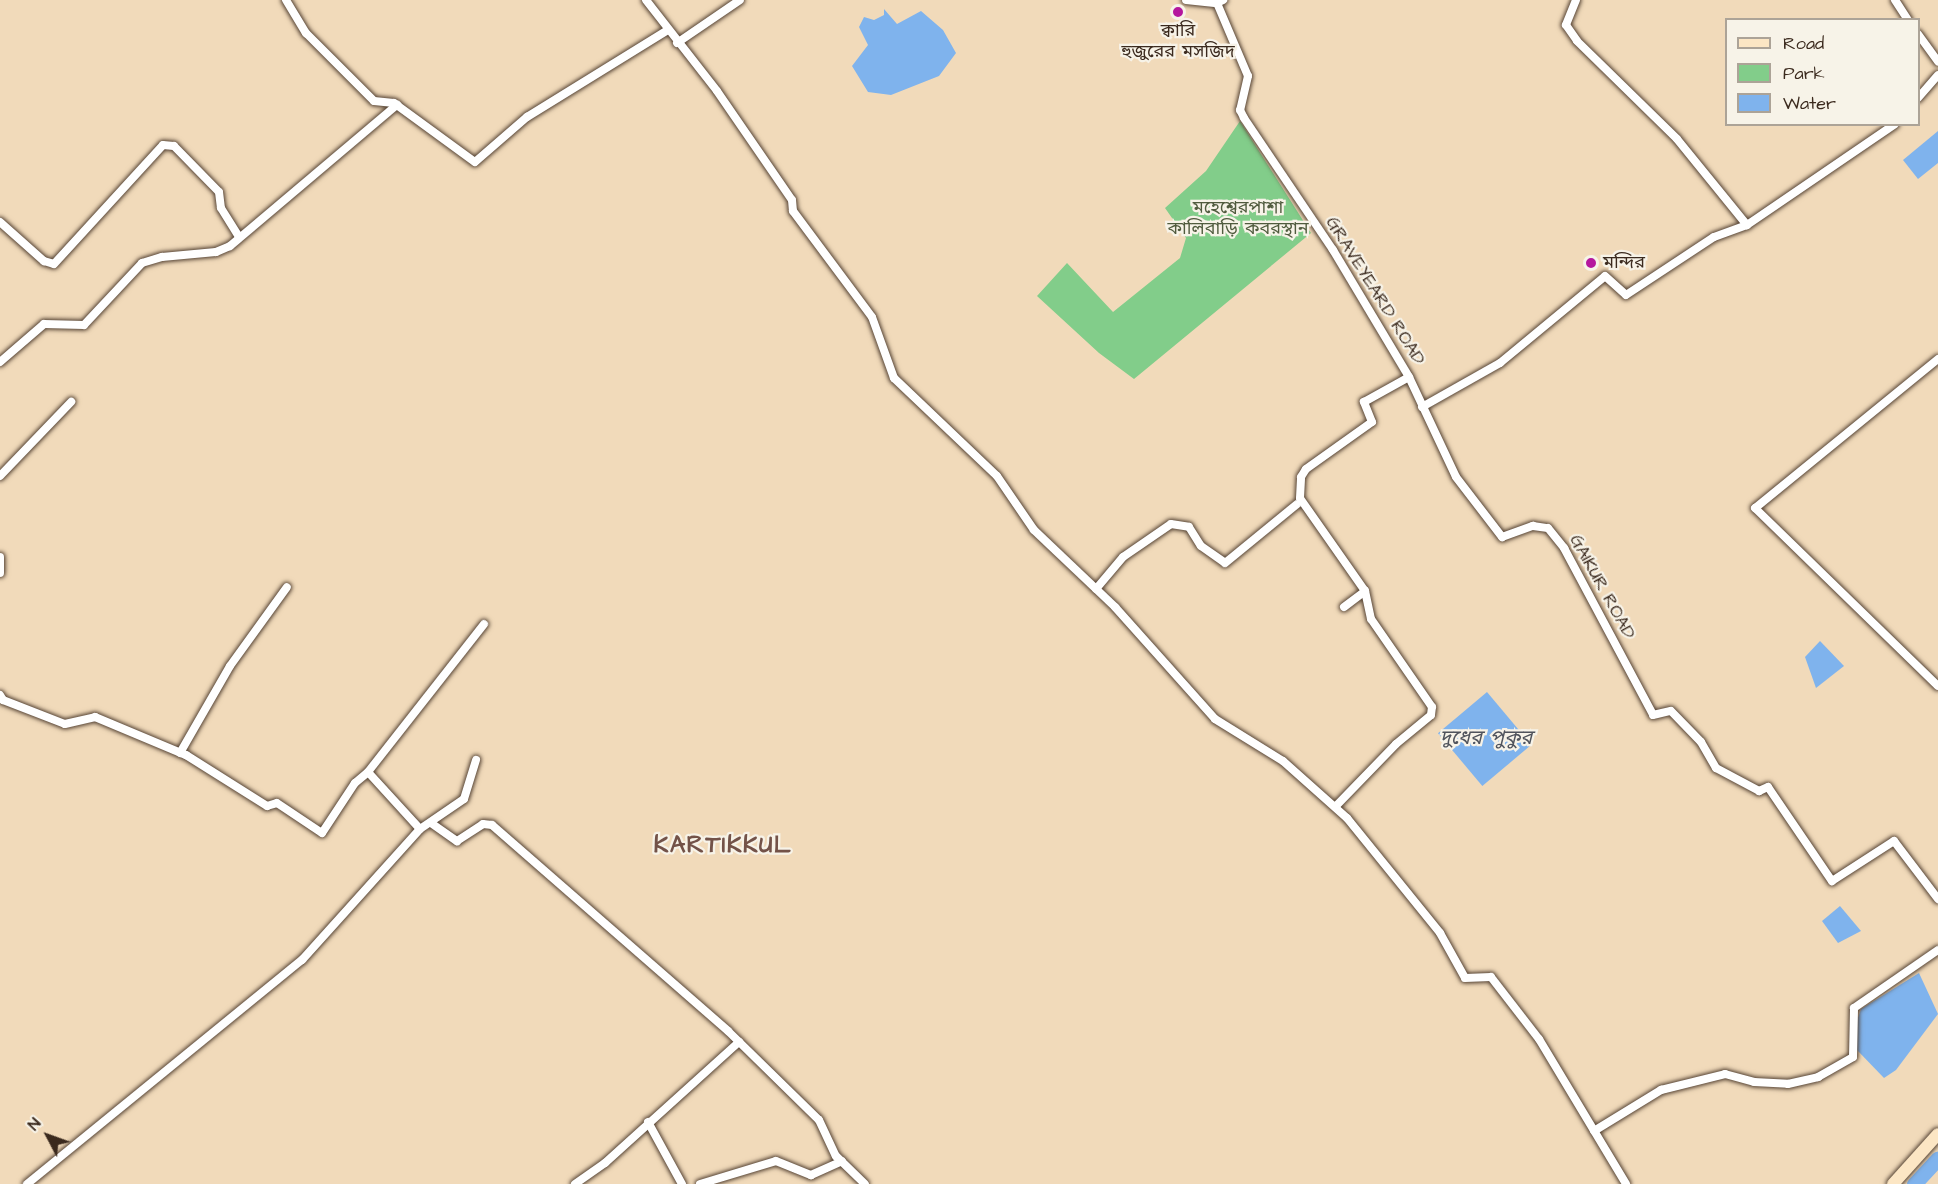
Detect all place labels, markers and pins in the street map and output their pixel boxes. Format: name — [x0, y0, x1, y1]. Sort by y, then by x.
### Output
marker: ক্বারি হুজুরের মসজিদ — [1171, 5, 1185, 19]
place label: ক্বারি হুজুরের মসজিদ — [1121, 21, 1235, 63]
place label: মন্দির — [1603, 252, 1645, 274]
marker: মন্দির — [1584, 256, 1598, 270]

